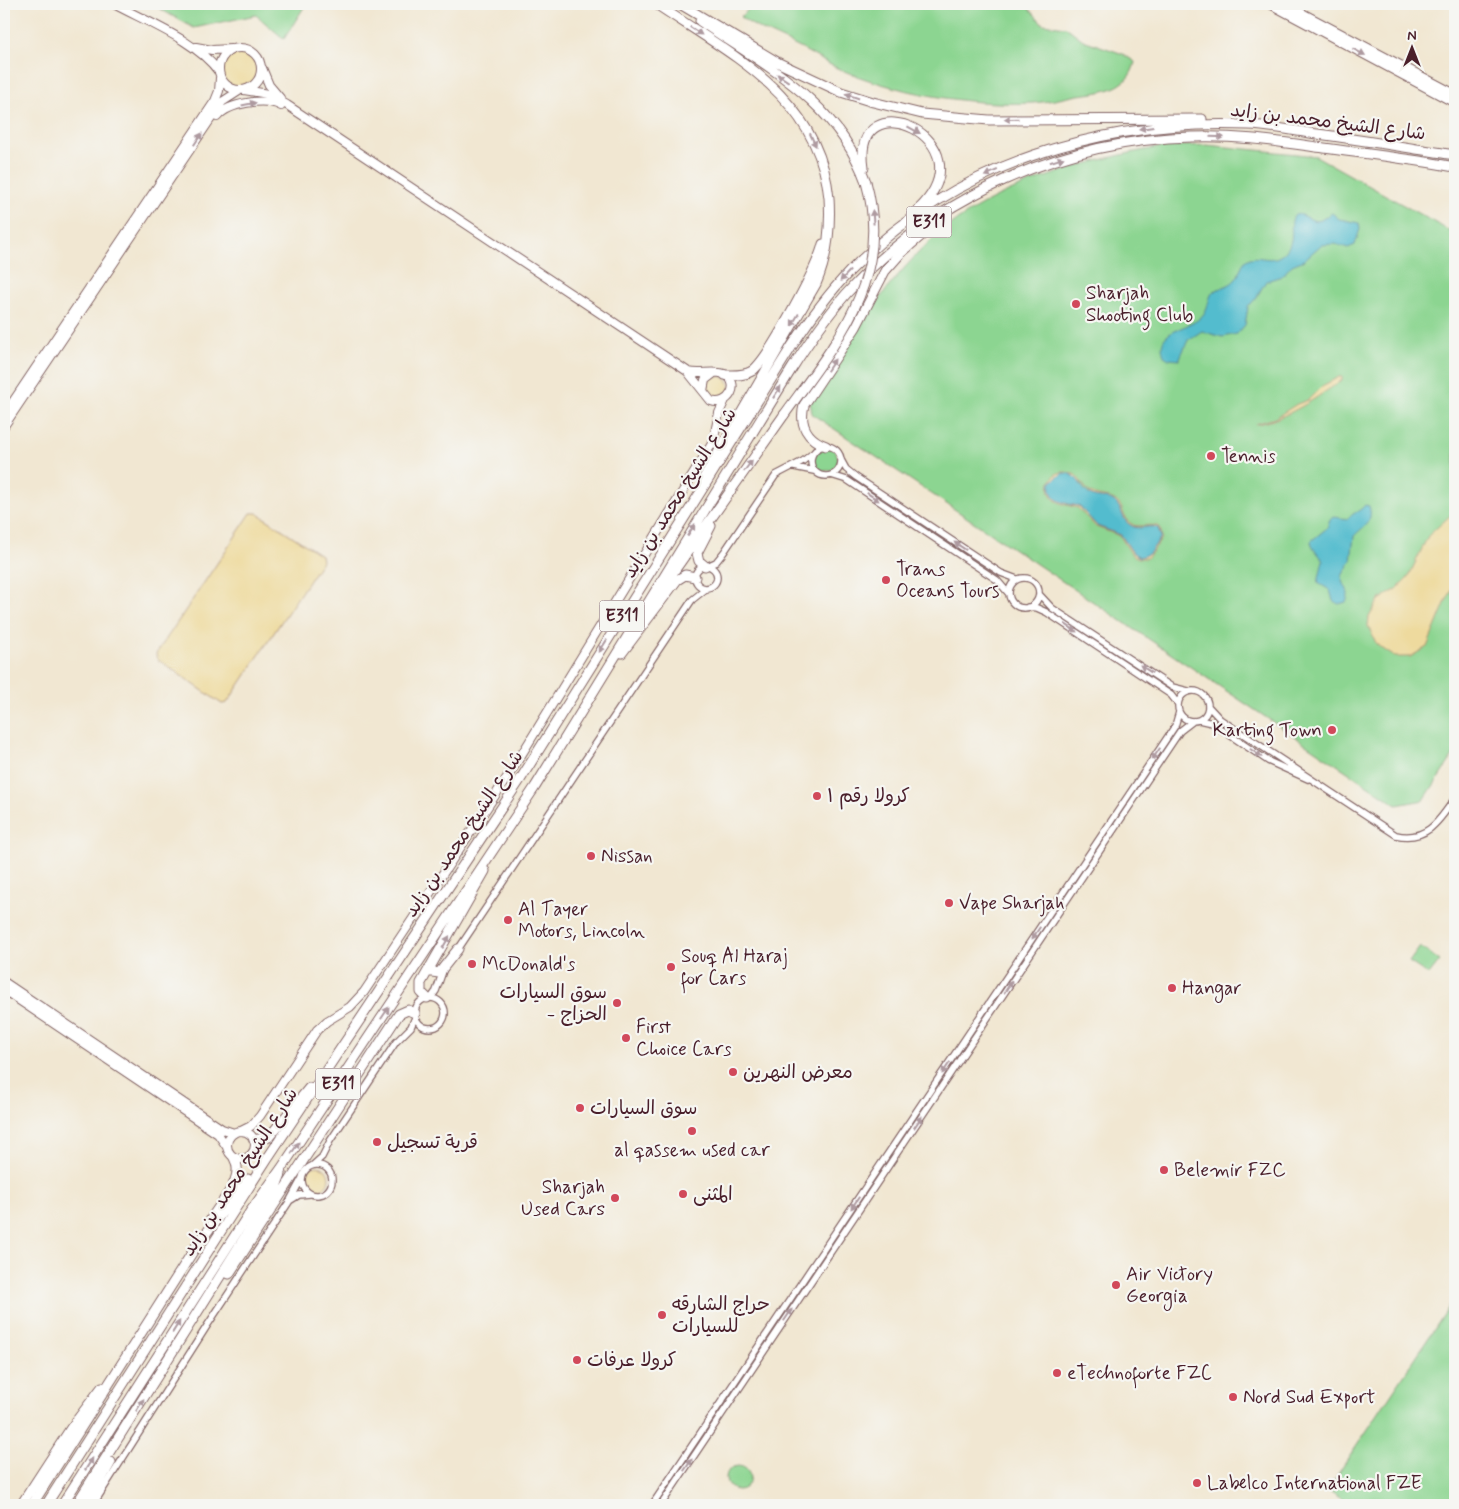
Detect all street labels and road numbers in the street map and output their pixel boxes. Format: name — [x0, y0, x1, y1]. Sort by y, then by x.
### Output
street label: شارع الشيخ محمد بن زايد — [1229, 98, 1427, 146]
road number: E311 — [906, 206, 952, 238]
street label: شارع الشيخ محمد بن زايد — [617, 403, 743, 583]
road number: E311 — [600, 600, 644, 632]
street label: شارع الشيخ محمد بن زايد — [399, 746, 529, 922]
road number: E311 — [316, 1068, 360, 1100]
street label: شارع الشيخ محمد بن زايد — [176, 1083, 304, 1261]

